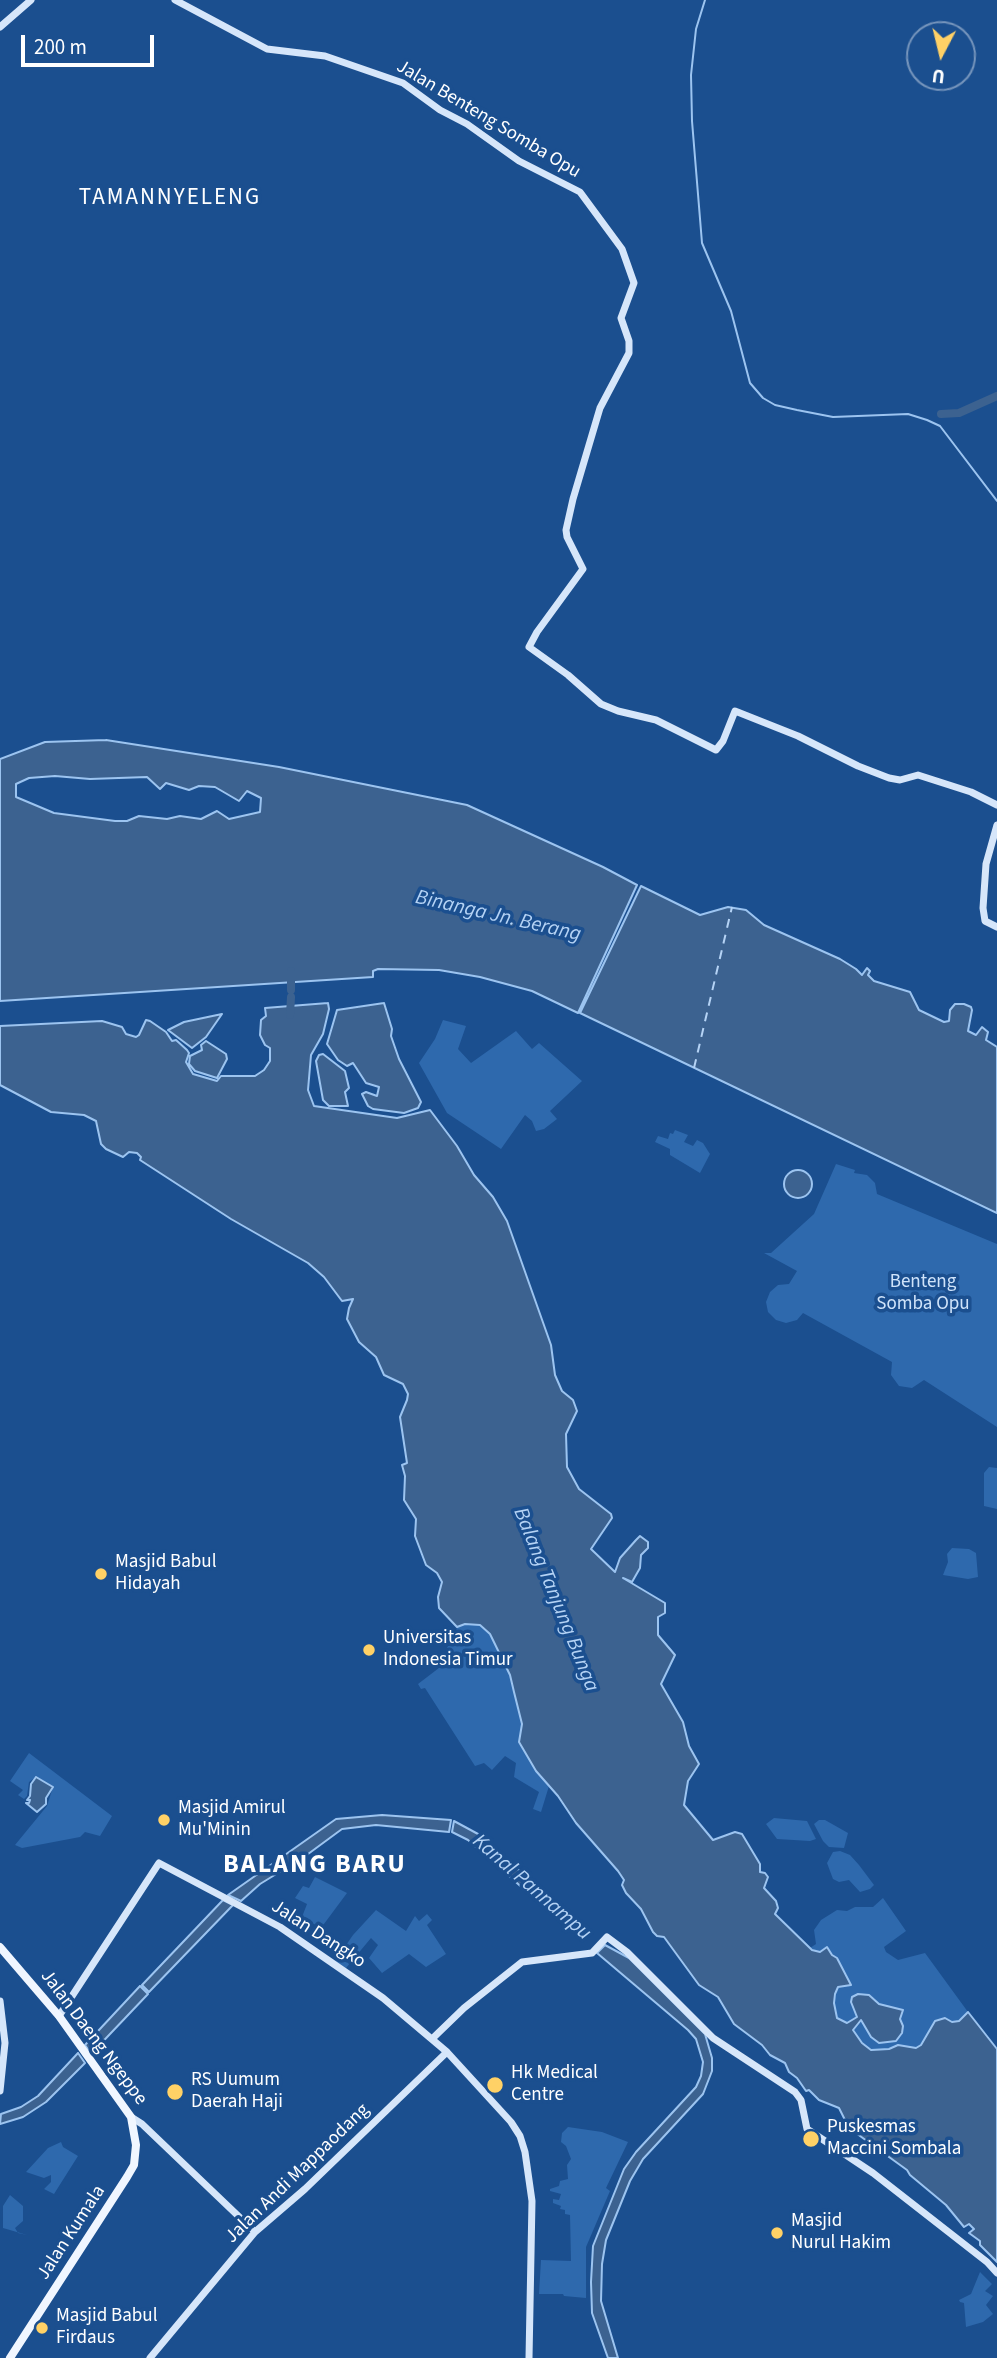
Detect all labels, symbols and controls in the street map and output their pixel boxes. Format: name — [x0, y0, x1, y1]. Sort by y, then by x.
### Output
scale bar — [24, 21, 158, 65]
north arrow — [906, 21, 976, 91]
text: 200 m — [34, 32, 87, 62]
street label: Jalan Benteng Somba Opu — [392, 56, 584, 184]
text: U — [931, 61, 947, 90]
district label: TAMANNYELENG — [80, 185, 260, 213]
water label: Binanga Jn. Berang — [413, 886, 583, 948]
park label: Benteng Somba Opu — [876, 1272, 970, 1316]
water label: Balang Tanjung Bunga — [507, 1504, 603, 1696]
place label: Masjid Babul Hidayah — [115, 1552, 216, 1596]
marker: Masjid Babul Hidayah — [93, 1566, 109, 1582]
place label: Universitas Indonesia Timur — [383, 1628, 513, 1672]
marker: Universitas Indonesia Timur — [361, 1642, 377, 1658]
place label: Masjid Amirul Mu'Minin — [178, 1798, 286, 1842]
marker: Masjid Amirul Mu'Minin — [156, 1812, 172, 1828]
water label: Kanal Pannampu — [466, 1830, 596, 1946]
district label: BALANG BARU — [224, 1850, 406, 1882]
street label: Jalan Dangko — [267, 1896, 369, 1974]
street label: Jalan Daeng Ngeppe — [35, 1966, 151, 2110]
place label: Hk Medical Centre — [511, 2063, 598, 2107]
place label: RS Uumum Daerah Haji — [191, 2070, 283, 2114]
marker: Hk Medical Centre — [485, 2075, 505, 2095]
marker: RS Uumum Daerah Haji — [165, 2082, 185, 2102]
street label: Jalan Andi Mappaodang — [221, 2099, 375, 2249]
place label: Puskesmas Maccini Sombala — [827, 2117, 961, 2161]
marker: Puskesmas Maccini Sombala — [801, 2129, 821, 2149]
street label: Jalan Kumala — [33, 2181, 111, 2285]
place label: Masjid Nurul Hakim — [791, 2211, 891, 2255]
marker: Masjid Nurul Hakim — [769, 2225, 785, 2241]
place label: Masjid Babul Firdaus — [56, 2306, 157, 2350]
marker: Masjid Babul Firdaus — [34, 2320, 50, 2336]

